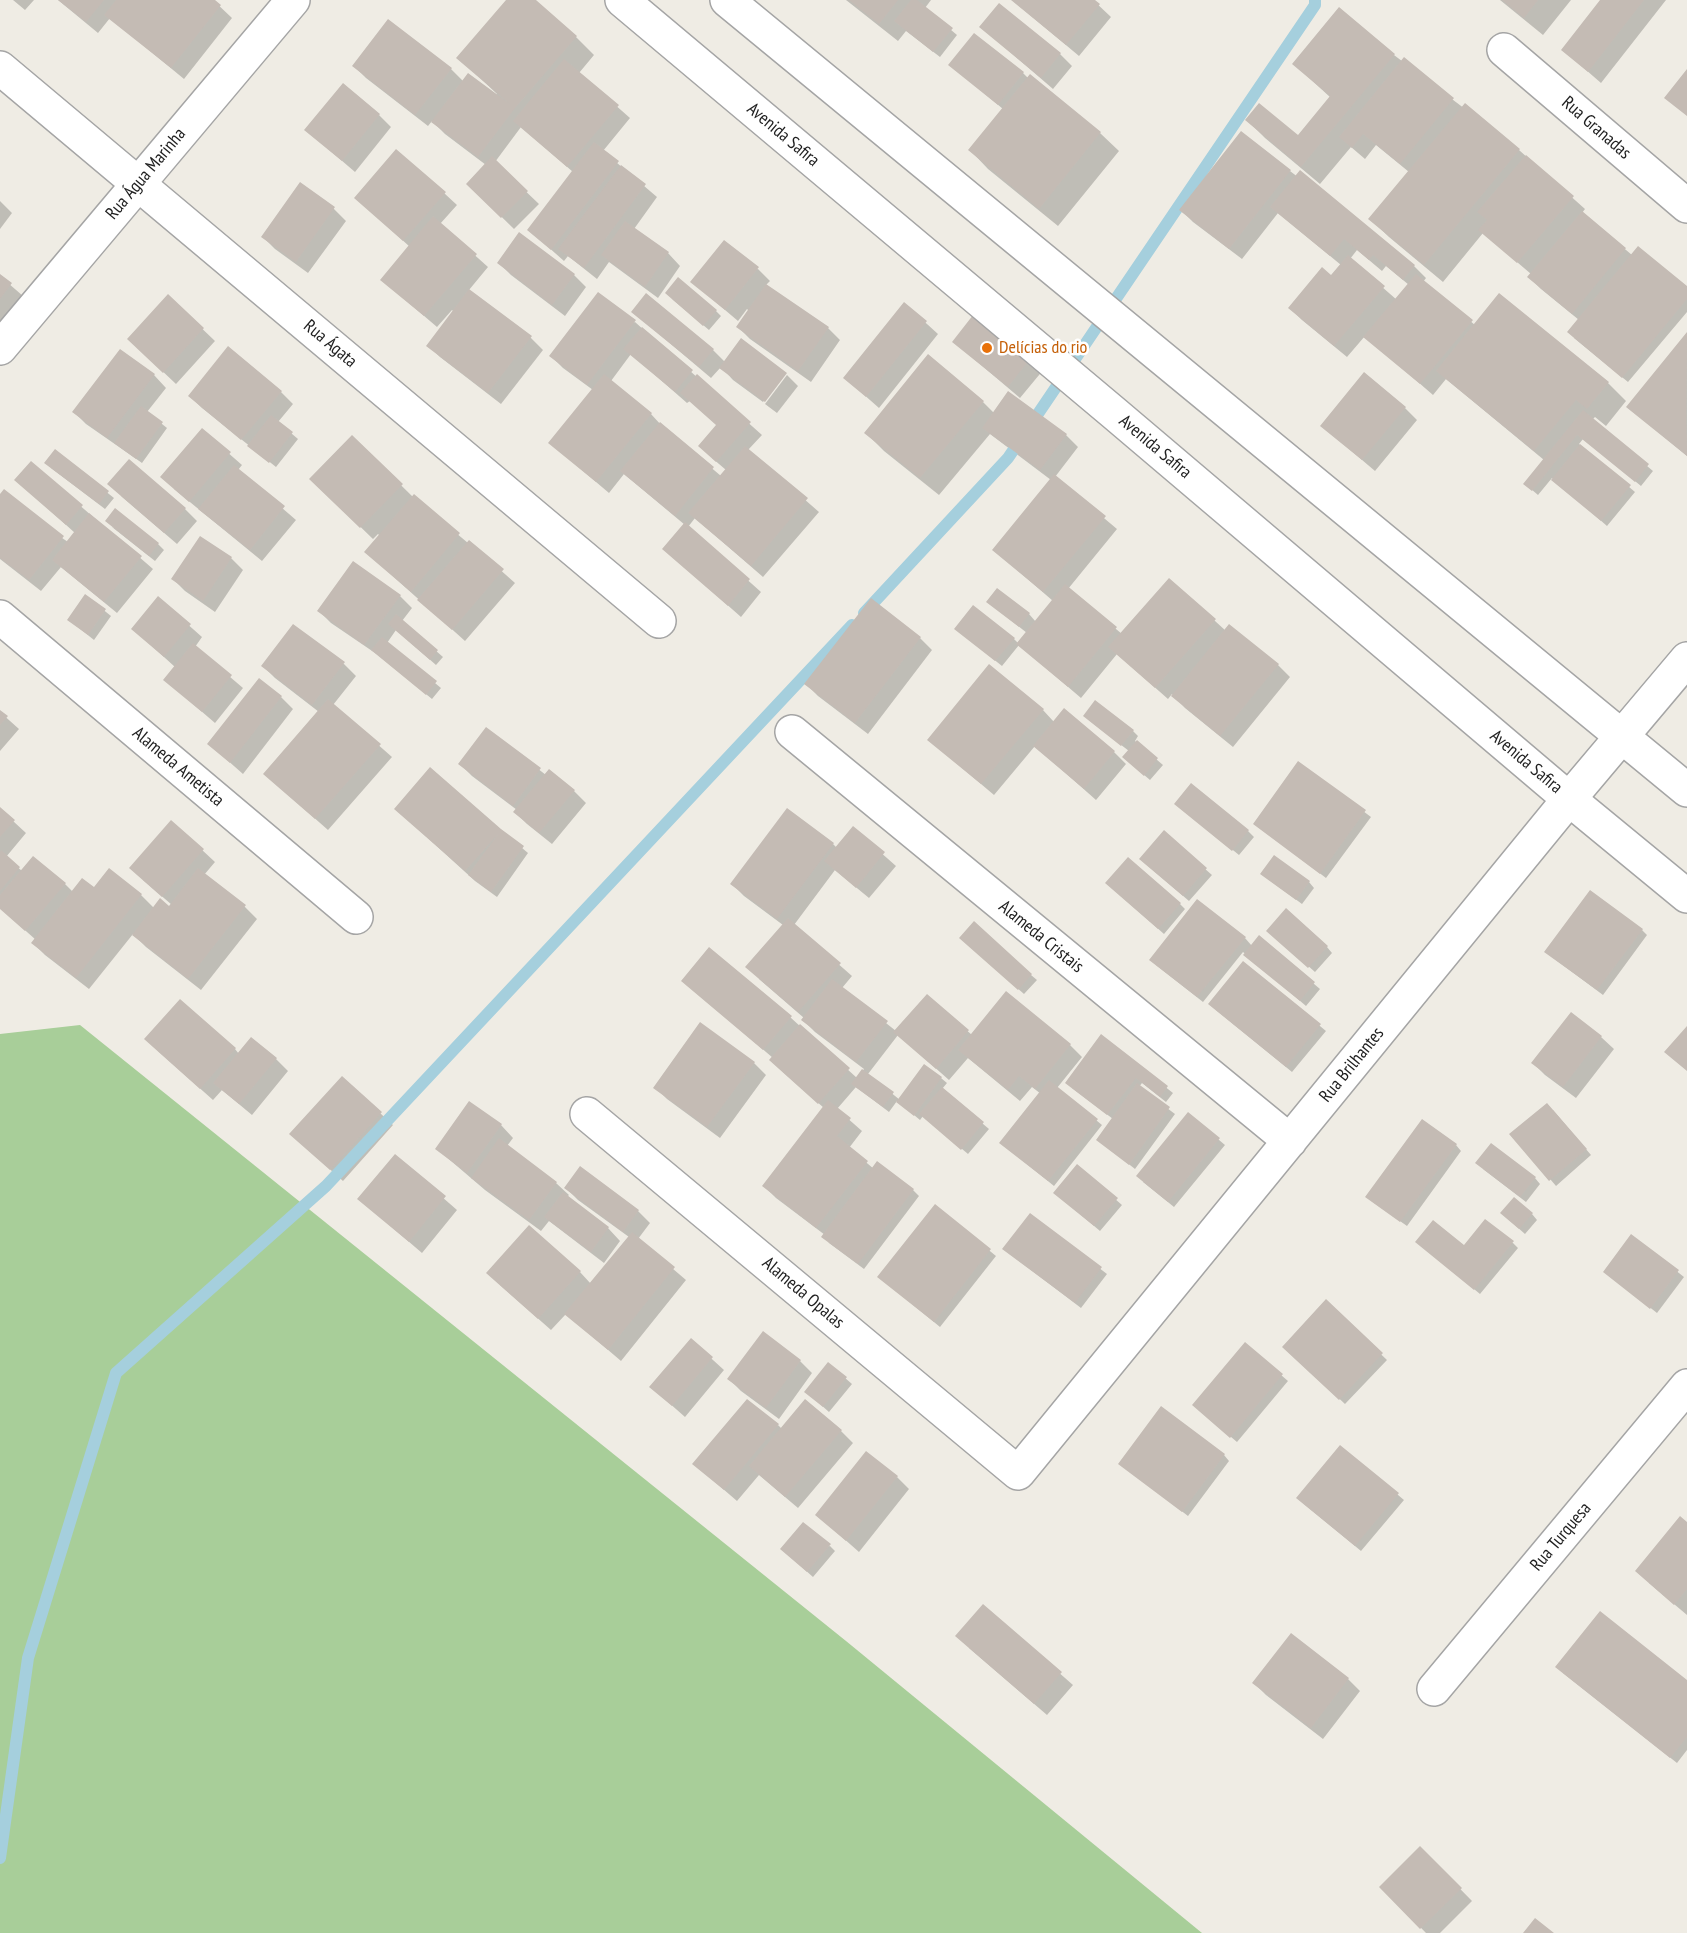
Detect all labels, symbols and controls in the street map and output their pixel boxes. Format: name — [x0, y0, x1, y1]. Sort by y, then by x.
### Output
street label: Rua Granadas — [1557, 92, 1635, 164]
street label: Avenida Safira — [742, 98, 824, 172]
street label: Rua Água Marinha — [101, 124, 191, 224]
street label: Rua Ágata — [299, 316, 361, 372]
place label: Delícias do rio — [999, 337, 1087, 359]
marker: Delícias do rio — [980, 341, 994, 355]
street label: Avenida Safira — [1114, 410, 1196, 484]
street label: Alameda Ametista — [128, 723, 228, 811]
street label: Avenida Safira — [1485, 725, 1567, 799]
street label: Alameda Cristais — [994, 896, 1088, 978]
street label: Rua Brilhantes — [1315, 1023, 1389, 1107]
street label: Alameda Opalas — [758, 1253, 848, 1333]
street label: Rua Turquesa — [1526, 1498, 1596, 1576]

